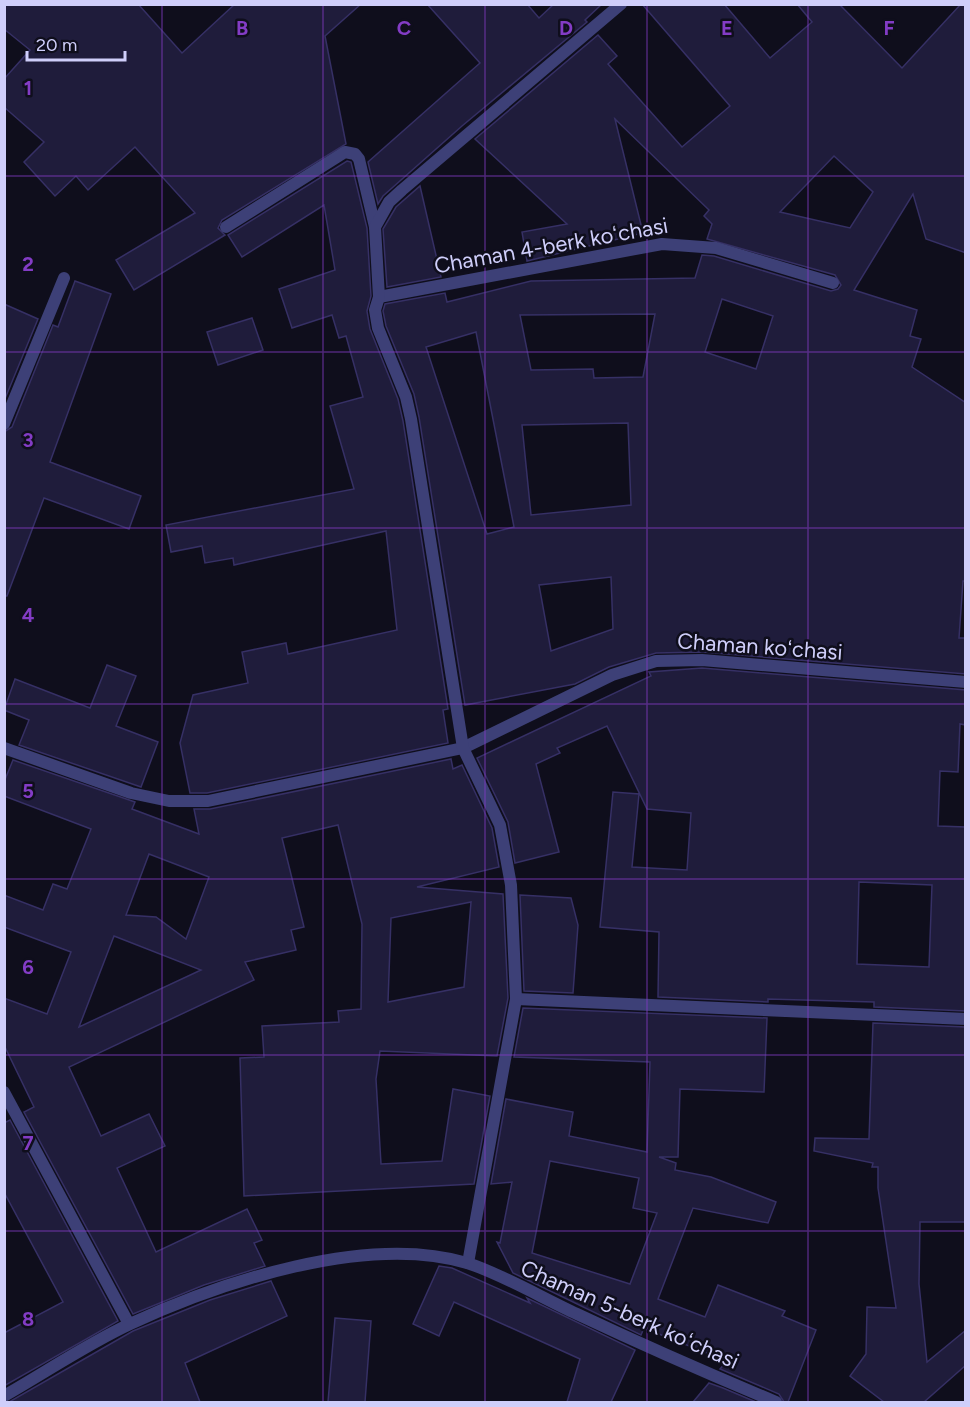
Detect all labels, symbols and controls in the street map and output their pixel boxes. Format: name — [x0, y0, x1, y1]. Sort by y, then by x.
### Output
text: B — [236, 16, 248, 40]
text: C — [397, 16, 411, 40]
text: D — [559, 16, 573, 40]
text: E — [721, 16, 733, 40]
text: F — [883, 16, 895, 40]
scale bar — [27, 24, 124, 62]
text: 20 m — [36, 34, 77, 56]
text: 1 — [24, 76, 32, 100]
street label: Chaman 4-berk koʻchasi — [432, 212, 670, 279]
text: 2 — [22, 252, 34, 276]
text: 3 — [22, 428, 34, 452]
text: 4 — [22, 603, 35, 627]
street label: Chaman koʻchasi — [676, 627, 844, 666]
text: 5 — [22, 779, 34, 803]
text: 6 — [22, 955, 34, 979]
text: 7 — [22, 1131, 34, 1155]
street label: Chaman 5-berk koʻchasi — [516, 1254, 743, 1375]
text: 8 — [22, 1307, 34, 1331]

